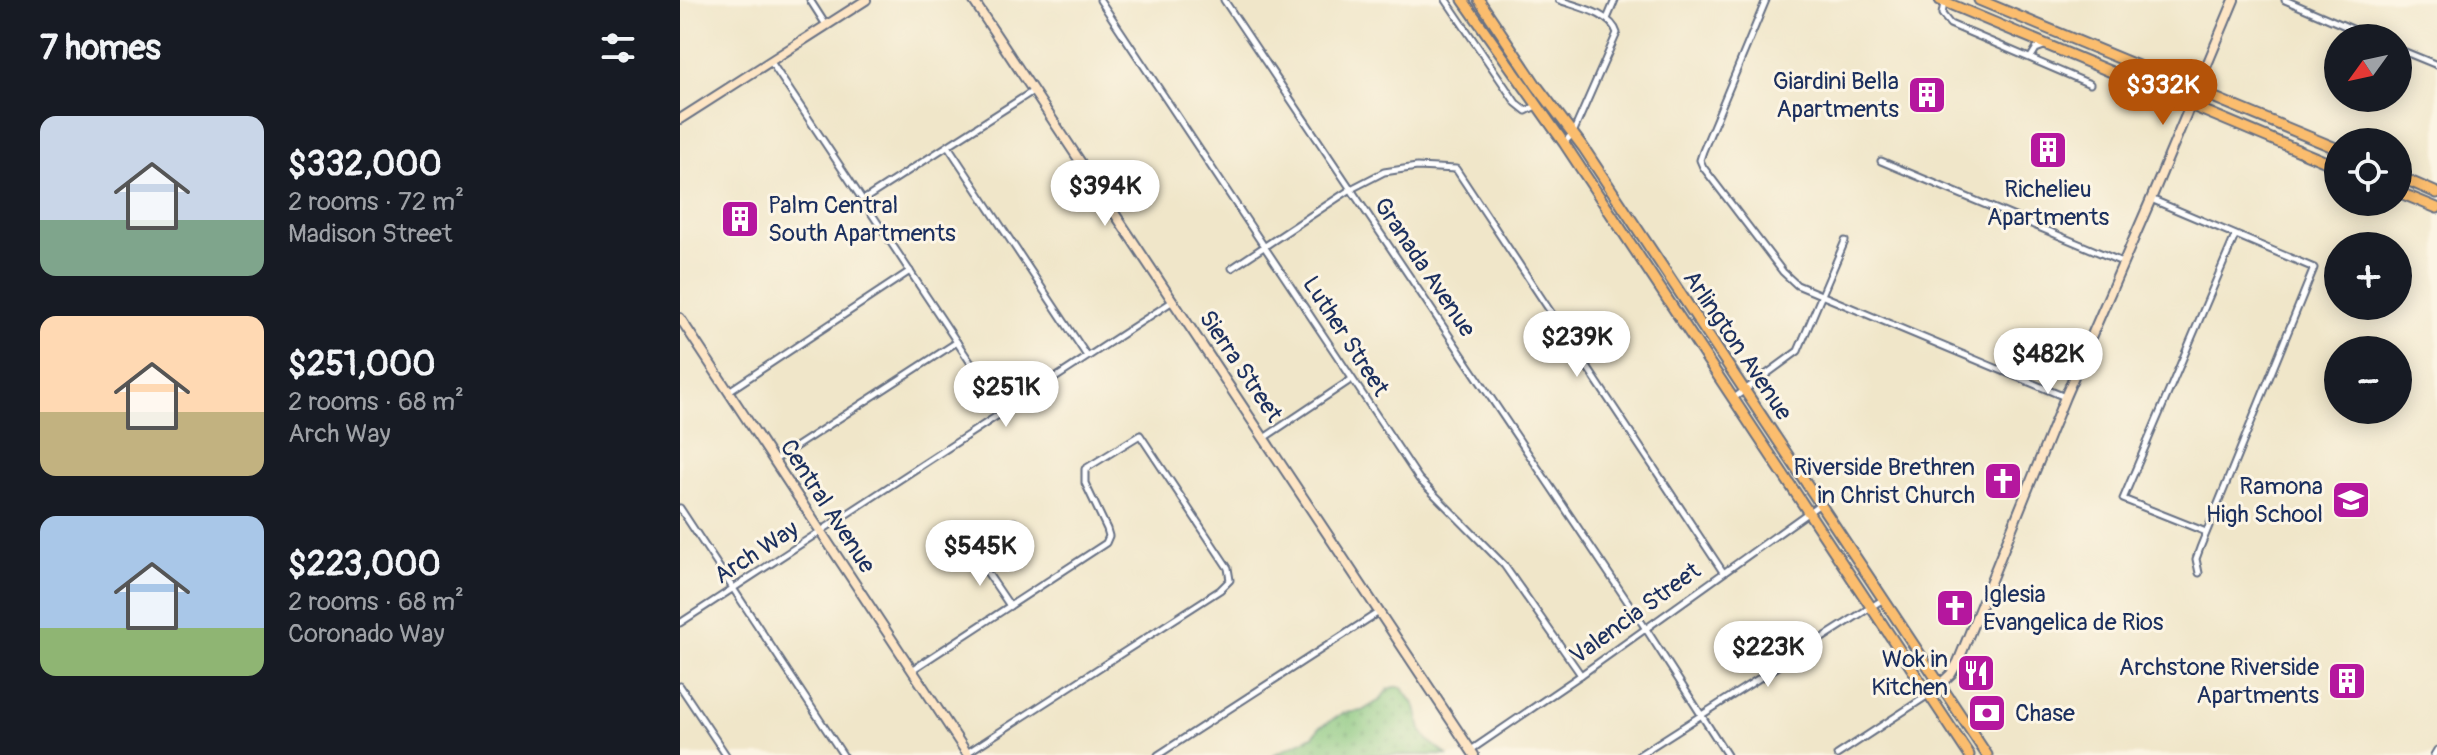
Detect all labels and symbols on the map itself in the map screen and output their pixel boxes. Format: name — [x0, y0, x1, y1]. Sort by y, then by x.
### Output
north arrow — [2324, 24, 2412, 112]
pin: $332K — [2107, 59, 2219, 127]
place label: Giardini Bella Apartments — [1773, 67, 1899, 124]
building icon: Giardini Bella Apartments — [1906, 74, 1948, 116]
building icon: Richelieu Apartments — [2027, 129, 2069, 171]
pin: $394K — [1049, 160, 1161, 228]
place label: Richelieu Apartments — [1987, 175, 2110, 232]
place label: Palm Central South Apartments — [768, 191, 956, 248]
street label: Granada Avenue — [1367, 192, 1482, 342]
building icon: Palm Central South Apartments — [719, 198, 761, 240]
street label: Arlington Avenue — [1677, 265, 1798, 426]
street label: Luther Street — [1296, 271, 1395, 402]
street label: Sierra Street — [1193, 305, 1289, 428]
pin: $239K — [1521, 311, 1633, 379]
pin: $482K — [1992, 328, 2104, 396]
pin: $251K — [950, 361, 1062, 429]
street label: Central Avenue — [774, 434, 882, 579]
place label: Riverside Brethren in Christ Church — [1793, 453, 1975, 510]
church icon: Riverside Brethren in Christ Church — [1982, 460, 2024, 502]
place label: Ramona High School — [2206, 472, 2323, 529]
school or university icon: Ramona High School — [2330, 479, 2372, 521]
street label: Arch Way — [709, 514, 804, 590]
pin: $545K — [924, 520, 1036, 588]
street label: Valencia Street — [1564, 556, 1706, 670]
place label: Iglesia Evangelica de Rios — [1983, 580, 2164, 637]
church icon: Iglesia Evangelica de Rios — [1934, 587, 1976, 629]
pin: $223K — [1712, 621, 1824, 689]
place label: Wok in Kitchen — [1871, 645, 1948, 702]
restaurant icon: Wok in Kitchen — [1955, 652, 1997, 694]
place label: Archstone Riverside Apartments — [2119, 653, 2319, 710]
building icon: Archstone Riverside Apartments — [2326, 660, 2368, 702]
bank icon: Chase — [1966, 692, 2008, 734]
place label: Chase — [2015, 699, 2075, 728]

